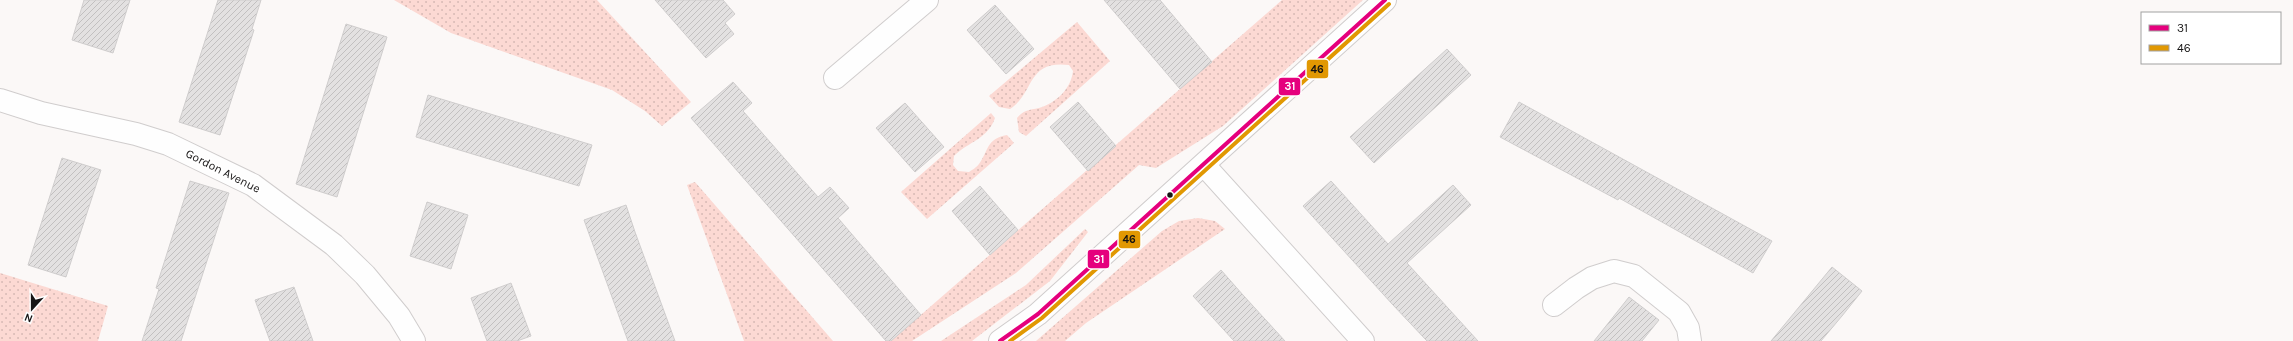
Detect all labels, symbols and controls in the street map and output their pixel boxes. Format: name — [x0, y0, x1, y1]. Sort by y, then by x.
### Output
legend — [2141, 12, 2281, 64]
text: 31 — [2177, 21, 2188, 35]
text: 46 — [2177, 41, 2191, 55]
line badge: 46 — [1306, 59, 1329, 79]
text: 46 — [1310, 63, 1324, 76]
line badge: 31 — [1278, 77, 1301, 96]
text: 31 — [1285, 80, 1295, 93]
street label: Gordon Avenue — [183, 146, 263, 196]
unlabelled marker — [1165, 190, 1175, 200]
line badge: 46 — [1118, 230, 1141, 249]
text: 46 — [1122, 233, 1136, 246]
line badge: 31 — [1087, 249, 1110, 269]
text: 31 — [1094, 253, 1104, 266]
north arrow — [12, 289, 52, 329]
text: N — [23, 310, 35, 325]

